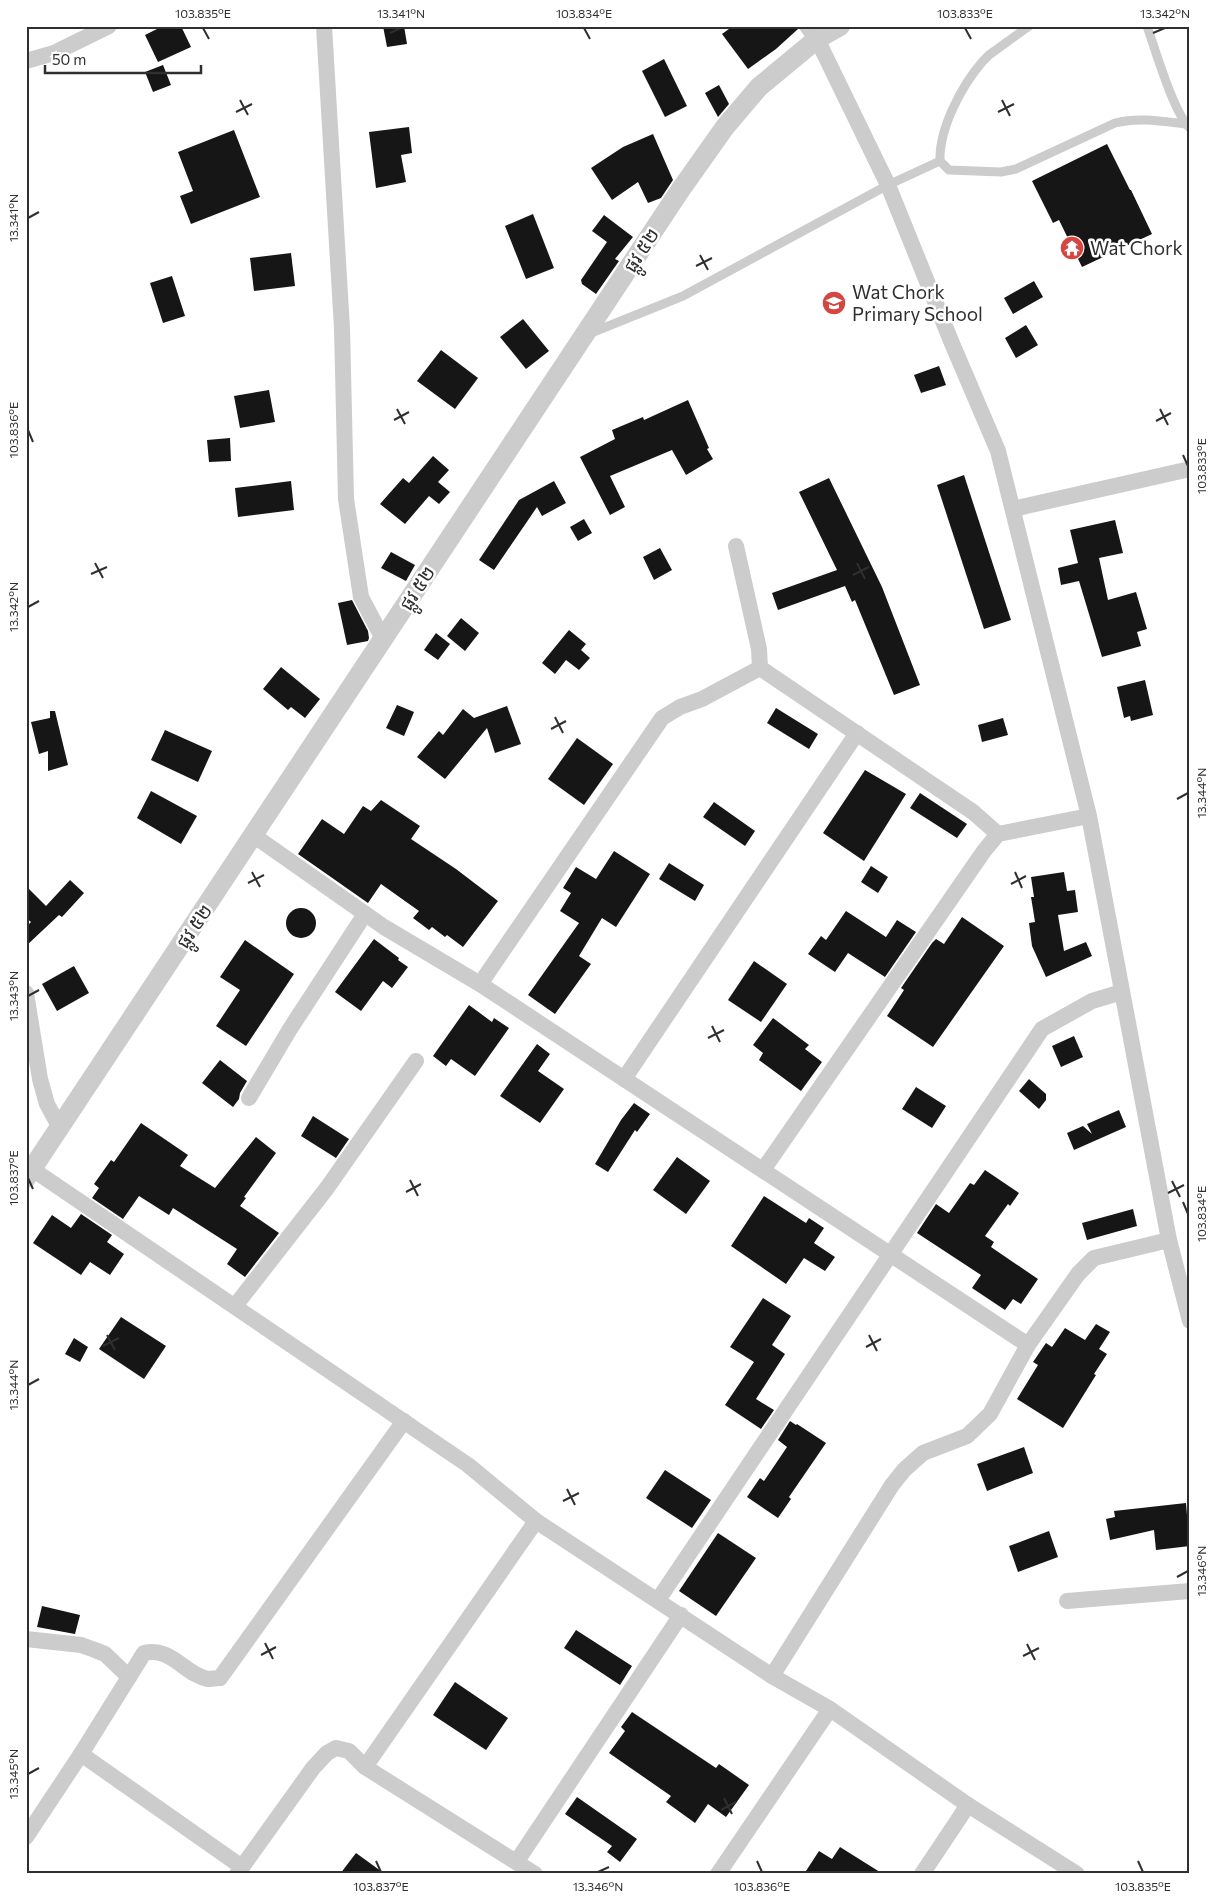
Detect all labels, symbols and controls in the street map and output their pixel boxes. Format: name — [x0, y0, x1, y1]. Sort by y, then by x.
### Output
text: 103.835°E — [175, 6, 231, 20]
text: 13.341°N — [377, 6, 425, 20]
text: 103.834°E — [556, 6, 612, 20]
text: 103.833°E — [937, 6, 993, 20]
text: 13.342°N — [1140, 6, 1190, 20]
scale bar — [45, 42, 201, 74]
text: 50 m — [52, 50, 86, 68]
text: 13.341°N — [6, 194, 20, 242]
street label: ផ្លូវ ៥២ — [618, 223, 669, 280]
temple icon: Wat Chork — [1059, 235, 1085, 261]
place label: Wat Chork — [1090, 236, 1183, 259]
place label: Wat Chork Primary School — [852, 280, 983, 325]
school or university icon: Wat Chork Primary School — [821, 290, 847, 316]
text: 103.836°E — [6, 402, 20, 458]
text: 103.833°E — [1194, 438, 1208, 494]
street label: ផ្លូវ ៥២ — [394, 561, 445, 618]
text: 13.342°N — [6, 582, 20, 632]
text: 13.344°N — [1194, 768, 1208, 818]
street label: ផ្លូវ ៥២ — [171, 899, 222, 956]
text: 13.343°N — [6, 971, 20, 1021]
text: 103.837°E — [6, 1150, 20, 1206]
text: 103.834°E — [1194, 1186, 1208, 1242]
text: 13.344°N — [6, 1360, 20, 1410]
text: 13.346°N — [1194, 1546, 1208, 1596]
text: 13.345°N — [6, 1749, 20, 1799]
text: 103.837°E — [353, 1879, 409, 1893]
text: 13.346°N — [573, 1879, 623, 1893]
text: 103.836°E — [734, 1879, 790, 1893]
text: 103.835°E — [1115, 1879, 1171, 1893]

